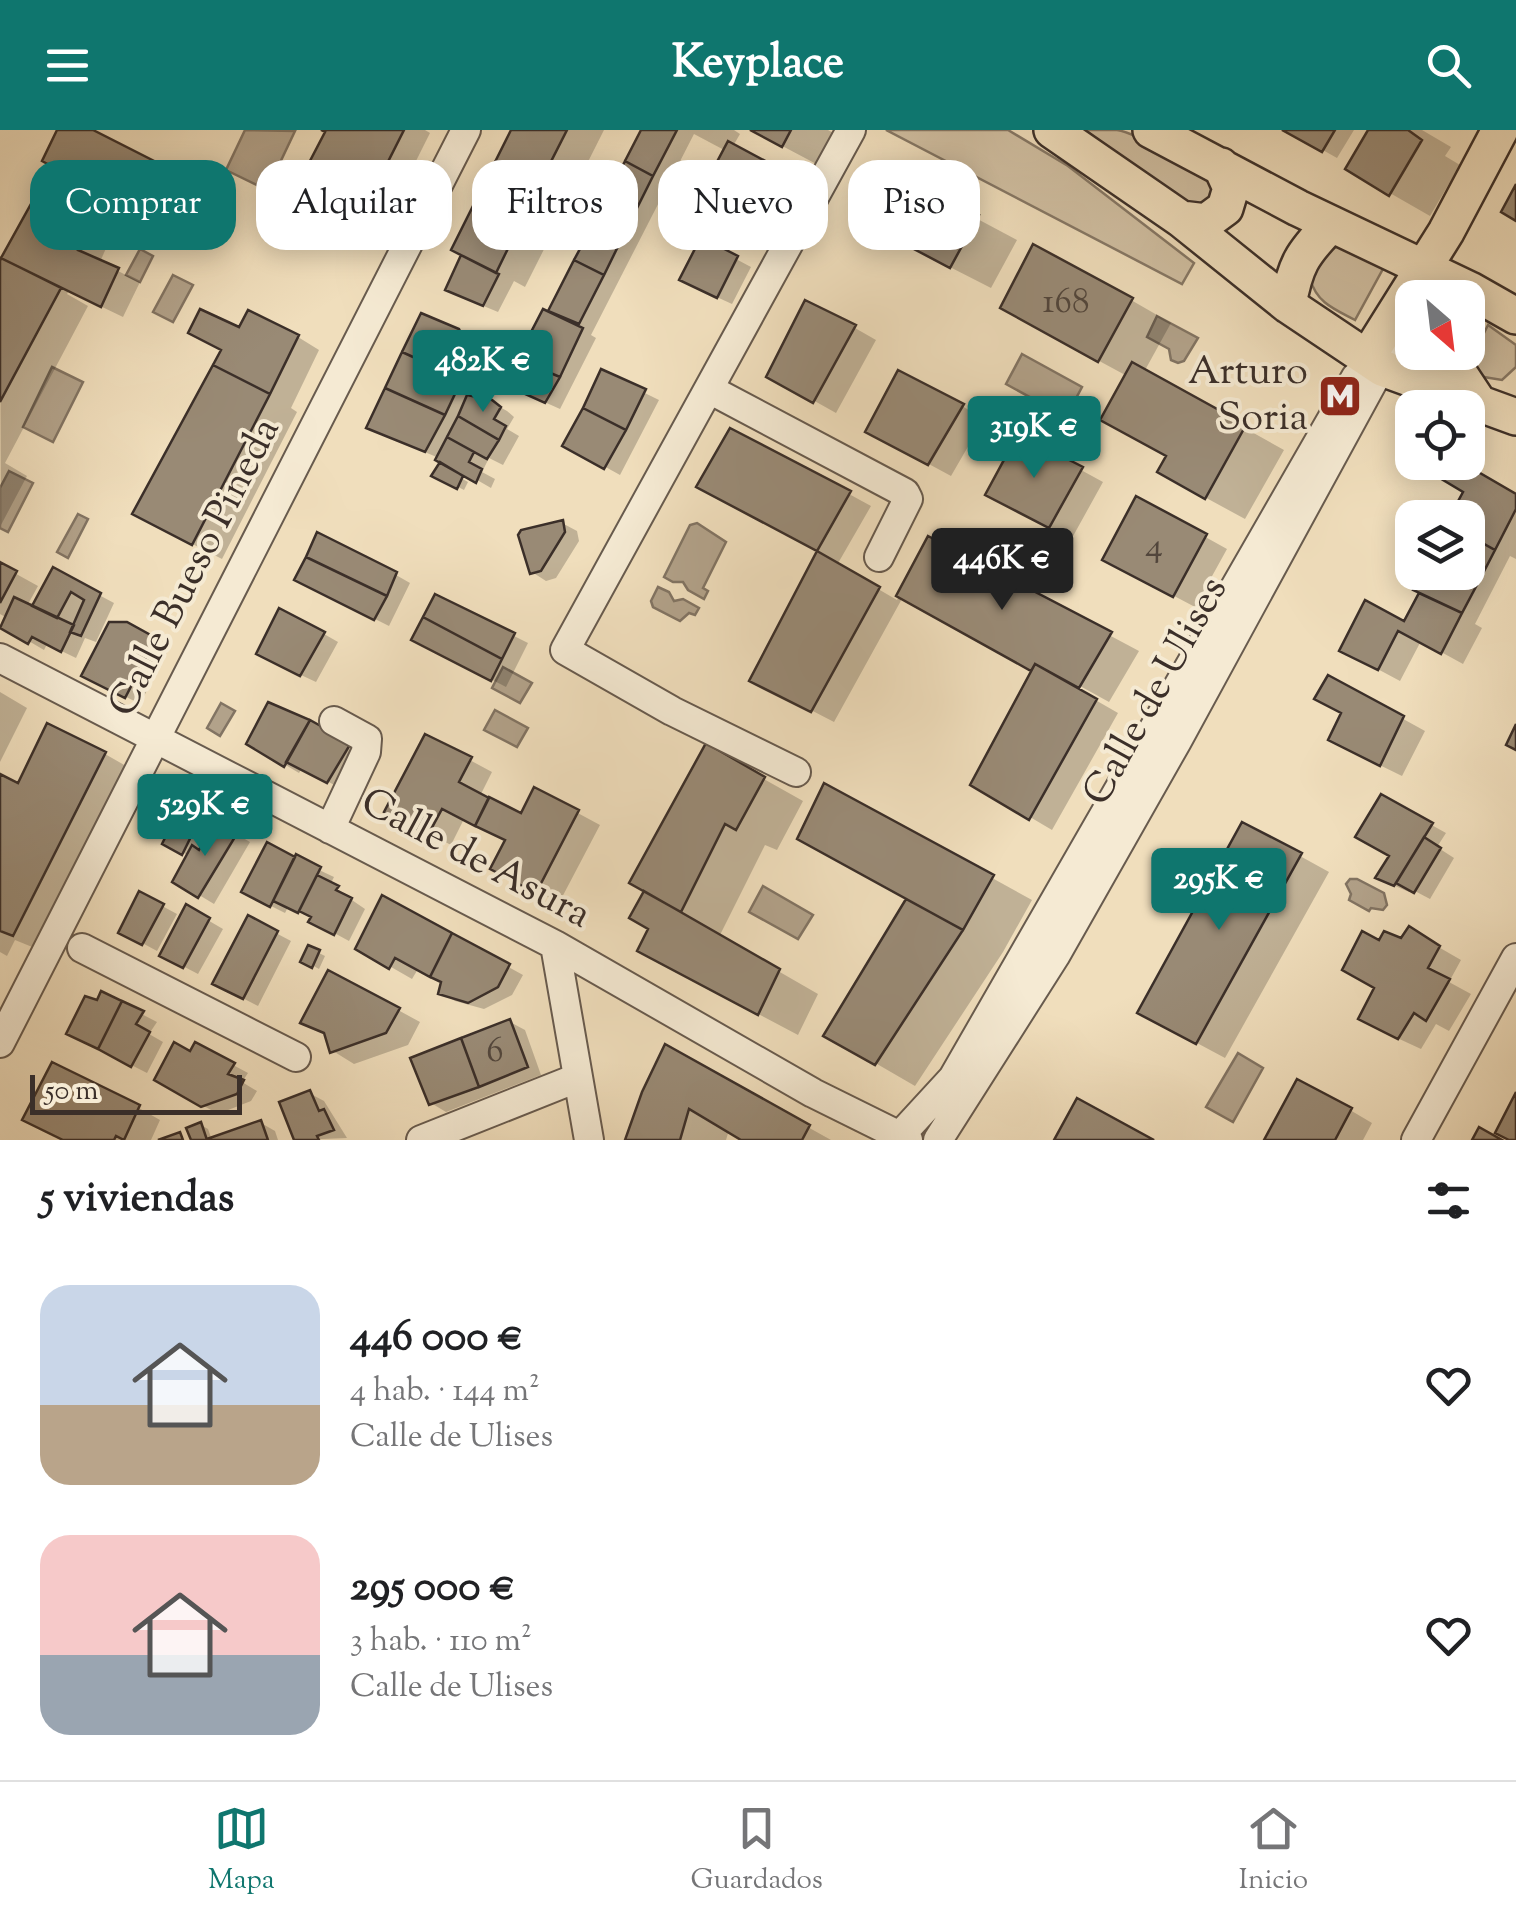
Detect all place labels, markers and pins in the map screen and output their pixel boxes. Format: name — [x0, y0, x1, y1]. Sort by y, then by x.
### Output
pin: 482K € — [402, 330, 564, 415]
place label: Arturo Soria — [1188, 345, 1308, 448]
metro station icon: Arturo Soria — [1317, 373, 1363, 419]
pin: 319K € — [953, 396, 1115, 481]
pin: 446K € — [921, 528, 1083, 613]
pin: 529K € — [124, 774, 286, 859]
pin: 295K € — [1138, 848, 1300, 933]

